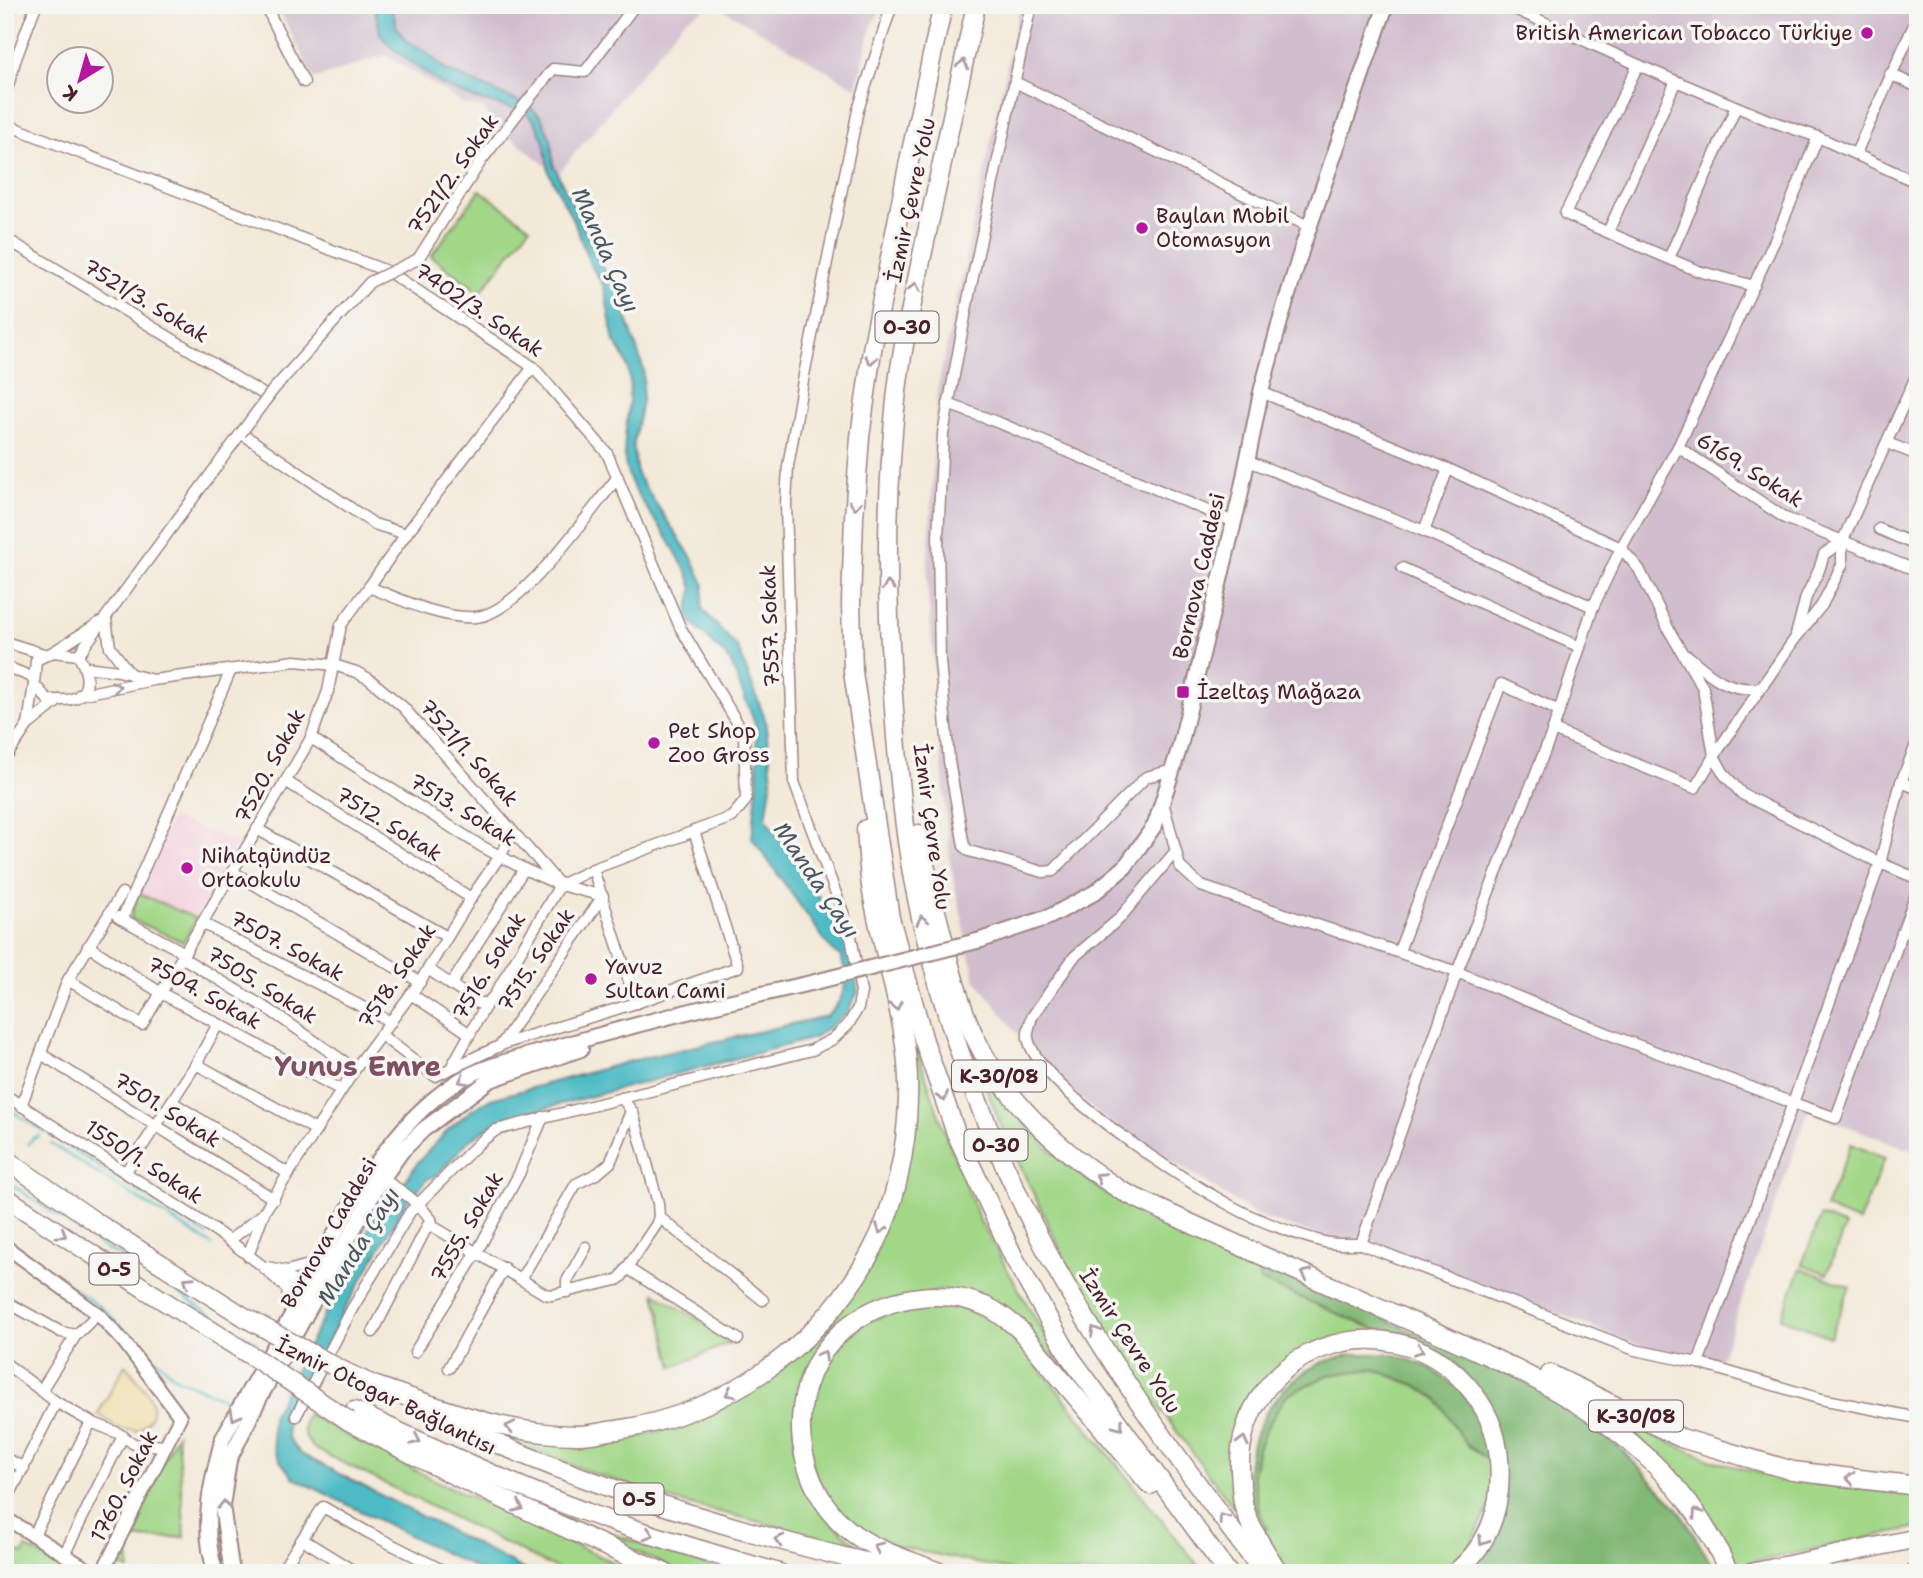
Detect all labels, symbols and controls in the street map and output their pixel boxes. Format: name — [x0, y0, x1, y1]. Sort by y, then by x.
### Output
place label: British American Tobacco Türkiye — [1516, 19, 1853, 47]
marker: British American Tobacco Türkiye — [1859, 25, 1875, 41]
north arrow — [46, 46, 116, 116]
one-way arrow — [955, 58, 969, 70]
text: K — [57, 79, 83, 107]
street label: 7521/2. Sokak — [401, 108, 505, 240]
street label: İzmir Çevre Yolu — [880, 115, 942, 285]
water label: Manda Çayı — [565, 183, 647, 317]
place label: Baylan Mobil Otomasyon — [1156, 202, 1290, 254]
marker: Baylan Mobil Otomasyon — [1134, 220, 1150, 236]
street label: 7521/3. Sokak — [78, 253, 214, 349]
street label: 7402/3. Sokak — [409, 256, 549, 364]
one-way arrow — [907, 281, 922, 293]
road number: O-30 — [876, 312, 939, 342]
one-way arrow — [864, 354, 879, 366]
street label: 6169. Sokak — [1691, 426, 1809, 514]
street label: Bornova Caddesi — [1166, 490, 1232, 662]
one-way arrow — [848, 500, 863, 511]
street label: 7557. Sokak — [754, 564, 786, 688]
one-way arrow — [880, 580, 895, 591]
place label: İzeltaş Mağaza — [1197, 678, 1361, 706]
one-way arrow — [110, 681, 122, 696]
marker: İzeltaş Mağaza — [1175, 684, 1191, 700]
street label: 7521/1. Sokak — [413, 693, 525, 813]
street label: 7520. Sokak — [228, 704, 312, 828]
place label: Pet Shop Zoo Gross — [668, 717, 770, 769]
marker: Pet Shop Zoo Gross — [646, 735, 662, 751]
street label: İzmir Çevre Yolu — [906, 742, 958, 912]
street label: 7513. Sokak — [404, 767, 522, 853]
street label: 7512. Sokak — [331, 780, 447, 868]
water label: Manda Çayı — [767, 816, 867, 944]
place label: Nihatgündüz Ortaokulu — [201, 842, 332, 894]
marker: Nihatgündüz Ortaokulu — [179, 860, 195, 876]
street label: 7515. Sokak — [491, 903, 581, 1017]
street label: 7507. Sokak — [225, 904, 349, 988]
street label: 7516. Sokak — [446, 907, 532, 1025]
one-way arrow — [916, 914, 930, 926]
street label: 7518. Sokak — [352, 918, 442, 1034]
street label: 7505. Sokak — [201, 940, 323, 1030]
street label: 7504. Sokak — [142, 950, 266, 1036]
place label: Yavuz Sultan Cami — [605, 953, 726, 1005]
marker: Yavuz Sultan Cami — [583, 971, 599, 987]
one-way arrow — [888, 1000, 903, 1012]
district label: Yunus Emre — [275, 1047, 441, 1085]
road number: K-30/08 — [952, 1060, 1046, 1092]
street label: 7501. Sokak — [108, 1066, 226, 1154]
one-way arrow — [458, 1072, 470, 1085]
one-way arrow — [935, 1090, 949, 1102]
street label: 1550/1. Sokak — [80, 1113, 208, 1211]
road number: O-30 — [964, 1130, 1028, 1161]
street label: Bornova Caddesi — [275, 1153, 383, 1313]
street label: 7555. Sokak — [424, 1167, 510, 1287]
one-way arrow — [1095, 1172, 1108, 1185]
water label: Manda Çayı — [310, 1181, 406, 1311]
one-way arrow — [875, 1222, 889, 1234]
one-way arrow — [54, 1226, 67, 1239]
road number: O-5 — [90, 1254, 138, 1284]
street label: İzmir Çevre Yolu — [1073, 1263, 1187, 1419]
one-way arrow — [1300, 1268, 1313, 1282]
one-way arrow — [183, 1276, 196, 1289]
one-way arrow — [1090, 1325, 1103, 1338]
street label: İzmir Otogar Bağlantısı — [271, 1330, 501, 1462]
one-way arrow — [1412, 1342, 1424, 1356]
one-way arrow — [814, 1350, 827, 1363]
one-way arrow — [725, 1384, 737, 1398]
road number: K-30/08 — [1589, 1400, 1683, 1432]
one-way arrow — [230, 1409, 243, 1422]
one-way arrow — [1111, 1418, 1123, 1431]
one-way arrow — [504, 1421, 516, 1435]
street label: 1760. Sokak — [84, 1425, 164, 1547]
one-way arrow — [409, 1431, 421, 1445]
one-way arrow — [1235, 1435, 1249, 1447]
one-way arrow — [1844, 1471, 1856, 1486]
road number: O-5 — [614, 1484, 664, 1514]
one-way arrow — [216, 1499, 231, 1510]
one-way arrow — [512, 1499, 524, 1513]
one-way arrow — [1693, 1508, 1705, 1521]
one-way arrow — [1219, 1513, 1232, 1526]
one-way arrow — [643, 1526, 655, 1540]
one-way arrow — [1478, 1533, 1491, 1546]
one-way arrow — [774, 1534, 786, 1548]
one-way arrow — [873, 1541, 885, 1555]

